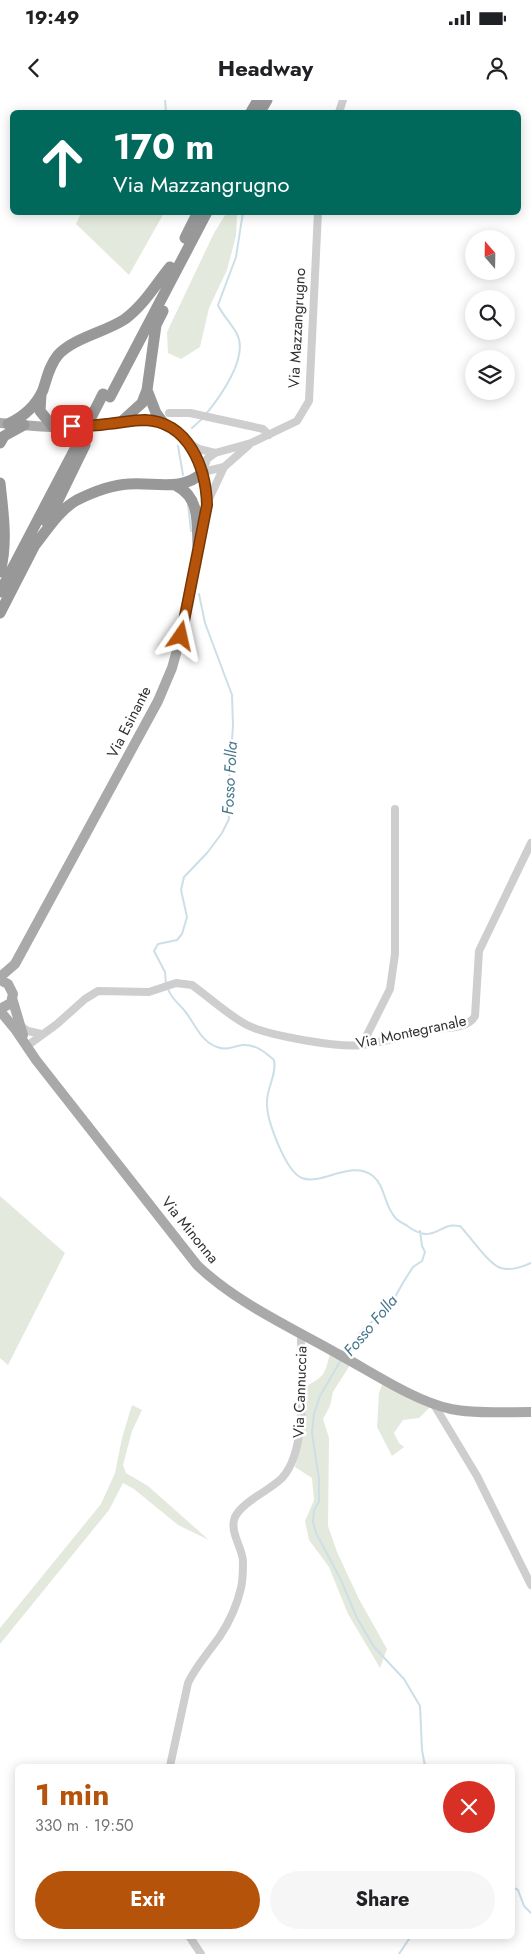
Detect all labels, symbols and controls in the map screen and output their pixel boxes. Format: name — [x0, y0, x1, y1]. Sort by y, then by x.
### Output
text: 19:49 — [25, 4, 79, 31]
text: Headway — [218, 52, 313, 84]
icon: back — [20, 54, 48, 82]
icon: person — [483, 54, 511, 82]
text: 170 m — [113, 122, 214, 172]
icon: ahead — [30, 130, 95, 195]
text: Via Mazzangrugno — [113, 168, 290, 200]
north arrow — [465, 230, 515, 280]
map controls — [465, 230, 515, 400]
street label: Via Mazzangrugno — [283, 267, 311, 389]
button: search — [465, 290, 515, 340]
button: layers — [465, 350, 515, 400]
pin — [51, 405, 93, 447]
icon: arrive — [58, 412, 86, 440]
position arrow — [154, 609, 206, 661]
street label: Via Esinante — [101, 682, 157, 762]
water label: Fosso Folla — [216, 741, 243, 815]
street label: Via Montegranale — [354, 1010, 468, 1054]
street label: Via Minonna — [156, 1192, 224, 1268]
water label: Fosso Folla — [338, 1290, 403, 1361]
street label: Via Cannuccia — [287, 1346, 313, 1438]
text: 1 min — [35, 1773, 109, 1816]
button: close — [443, 1781, 495, 1833]
text: 330 m · 19:50 — [35, 1814, 134, 1837]
button: Exit — [35, 1871, 260, 1929]
button: Share — [270, 1871, 495, 1929]

